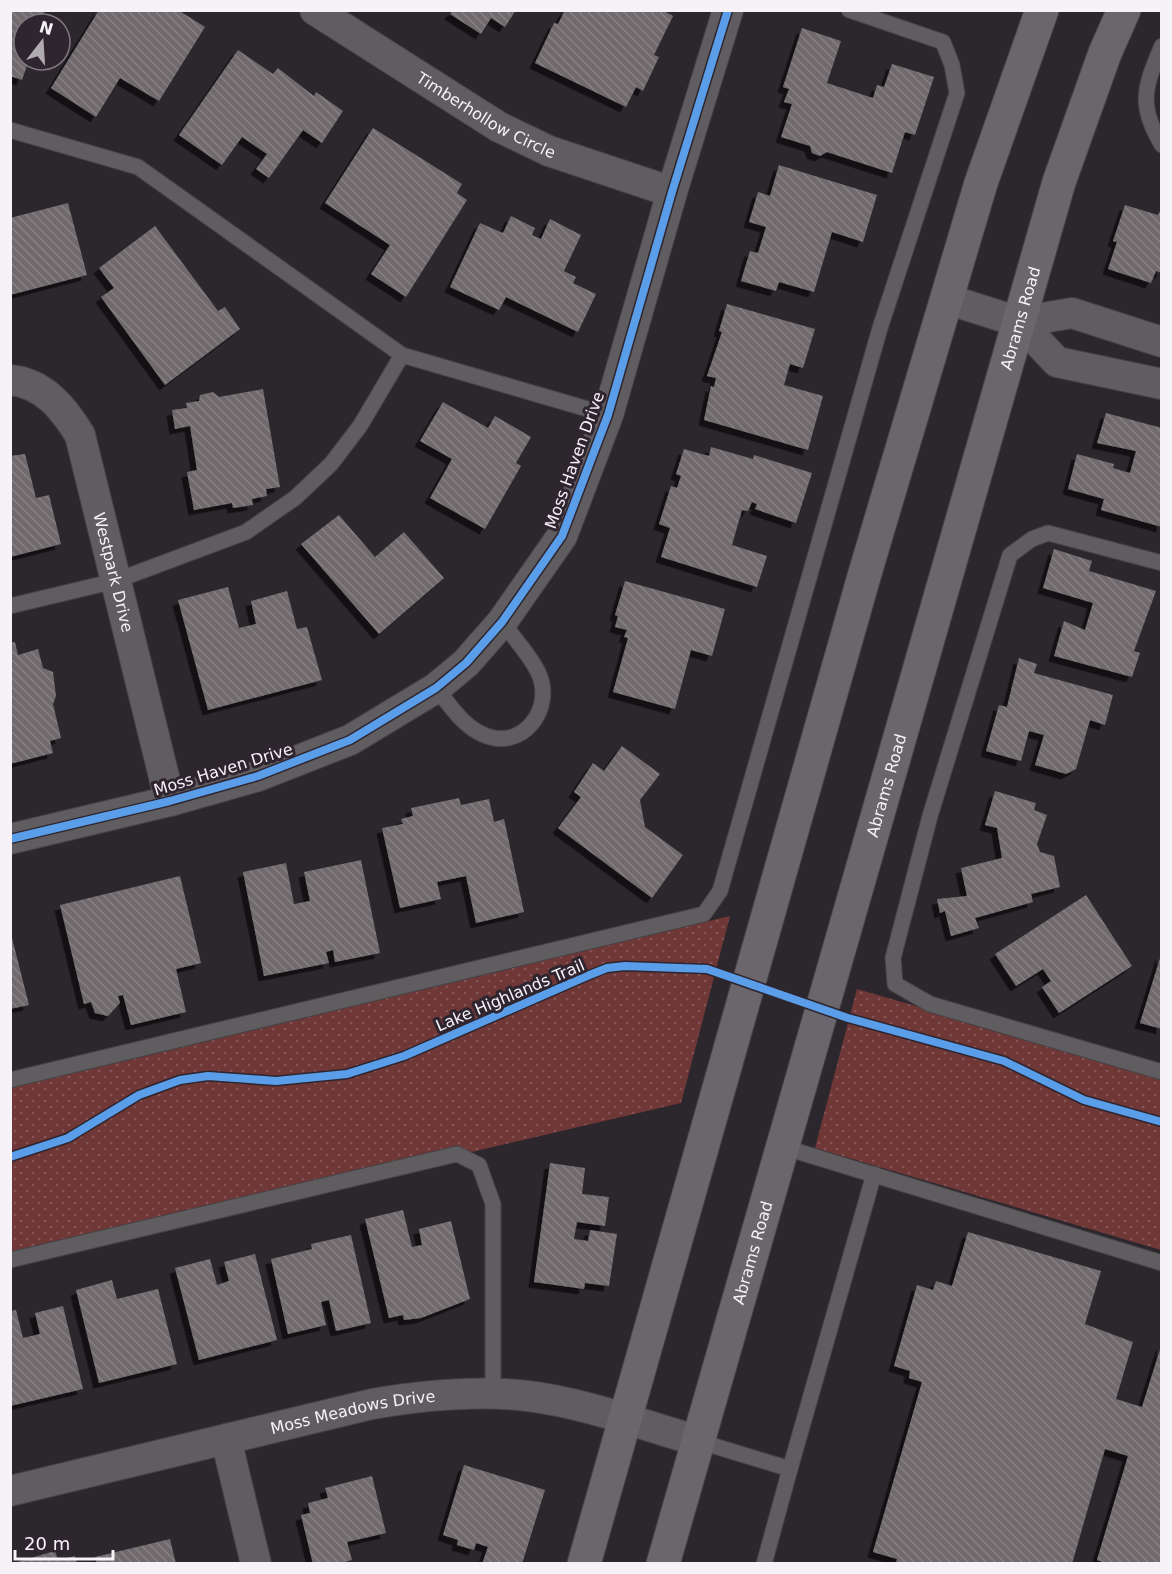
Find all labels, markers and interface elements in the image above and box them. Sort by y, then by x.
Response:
north arrow [12,12,72,72]
text: N [37,17,55,39]
street label: Timberhollow Circle [412,67,558,162]
street label: Abrams Road [997,264,1044,372]
street label: Moss Haven Drive [541,389,608,531]
street label: Westpark Drive [89,510,137,634]
street label: Abrams Road [863,732,910,839]
street label: Moss Haven Drive [151,739,295,800]
street label: Lake Highlands Trail [433,955,587,1035]
street label: Abrams Road [729,1199,777,1307]
street label: Moss Meadows Drive [268,1387,436,1438]
scale bar [15,1523,112,1561]
text: 20 m [24,1533,70,1554]

